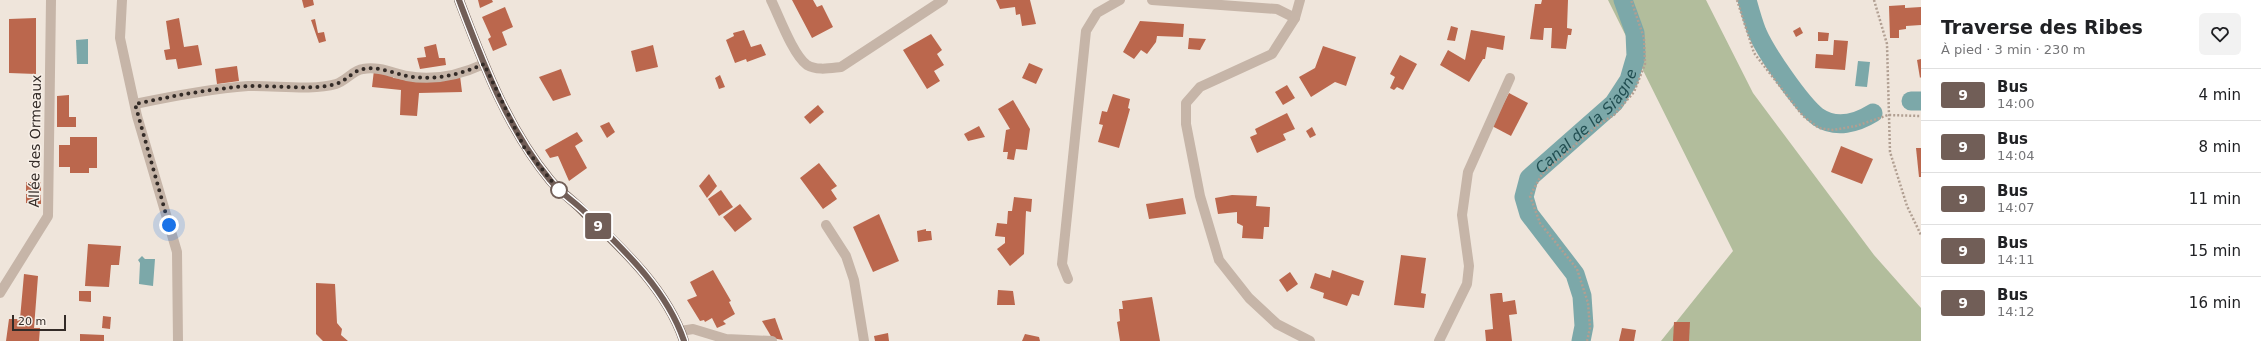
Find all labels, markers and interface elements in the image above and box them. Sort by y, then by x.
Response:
button: heart [2199,13,2241,55]
text: Traverse des Ribes [1941,16,2143,38]
text: À pied · 3 min · 230 m [1941,42,2085,57]
water label: Canal de la Siagne [1532,67,1641,177]
street label: Allée des Ormeaux [26,74,44,208]
text: Bus [1997,78,2028,96]
text: 4 min [2198,86,2241,104]
text: 9 [1958,87,1968,103]
text: 14:00 [1997,96,2034,111]
text: Bus [1997,130,2028,148]
text: 8 min [2198,138,2241,156]
text: 9 [1958,139,1968,155]
text: 14:04 [1997,148,2034,163]
unlabelled marker [550,181,568,199]
text: Bus [1997,182,2028,200]
text: 11 min [2189,190,2241,208]
text: 9 [1958,191,1968,207]
text: 14:07 [1997,200,2034,215]
line badge: 9 [585,213,611,239]
your location [159,215,179,235]
text: 9 [593,218,603,234]
text: Bus [1997,234,2028,252]
text: 15 min [2189,242,2241,260]
text: 9 [1958,243,1968,259]
text: 14:11 [1997,252,2034,267]
text: Bus [1997,286,2028,304]
text: 16 min [2189,294,2241,312]
text: 9 [1958,295,1968,311]
text: 14:12 [1997,304,2034,319]
scale bar [12,313,66,332]
text: 20 m [18,315,46,328]

